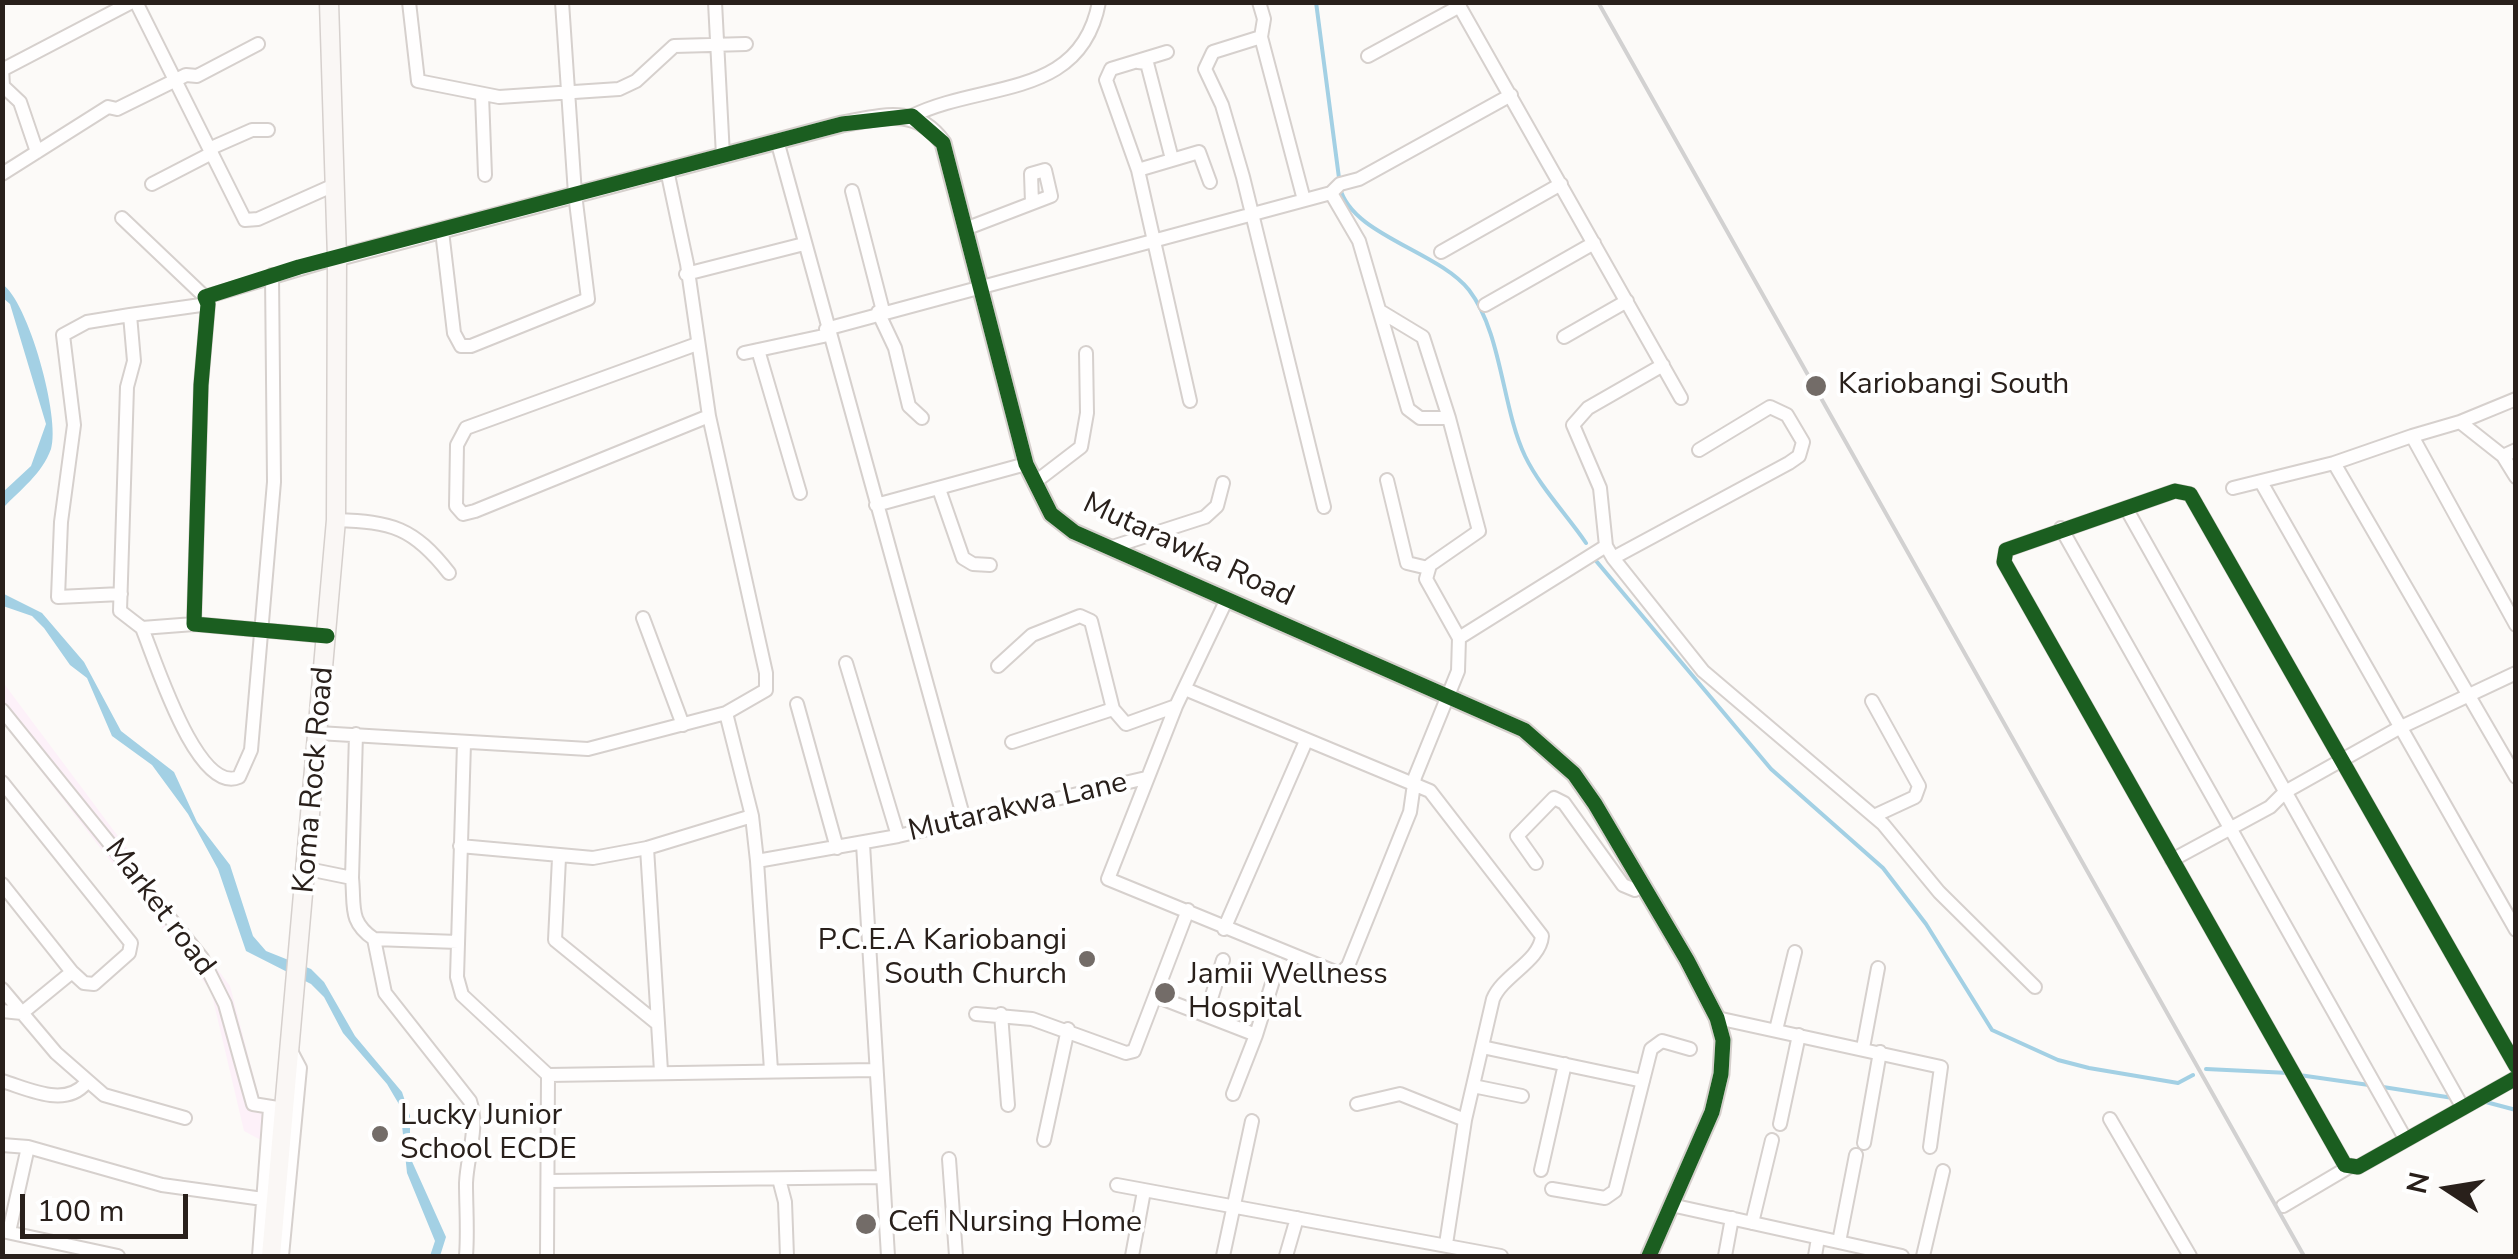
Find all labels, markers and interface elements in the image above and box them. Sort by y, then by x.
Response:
place label: Kariobangi South [1838,368,2069,404]
marker: Kariobangi South [1803,373,1829,399]
street label: Mutarawka Road [1077,486,1299,616]
street label: Koma Rock Road [287,665,343,895]
street label: Mutarakwa Lane [905,765,1131,851]
street label: Market road [96,833,222,983]
place label: P.C.E.A Kariobangi South Church [818,924,1067,994]
marker: P.C.E.A Kariobangi South Church [1076,948,1098,970]
place label: Jamii Wellness Hospital [1188,958,1388,1028]
marker: Jamii Wellness Hospital [1152,980,1178,1006]
place label: Lucky Junior School ECDE [400,1099,577,1170]
marker: Lucky Junior School ECDE [369,1123,391,1145]
north arrow [2398,1139,2498,1239]
text: N [2398,1169,2439,1197]
scale bar [25,1174,192,1236]
text: 100 m [37,1191,124,1232]
place label: Cefi Nursing Home [888,1206,1142,1242]
marker: Cefi Nursing Home [853,1211,879,1237]

